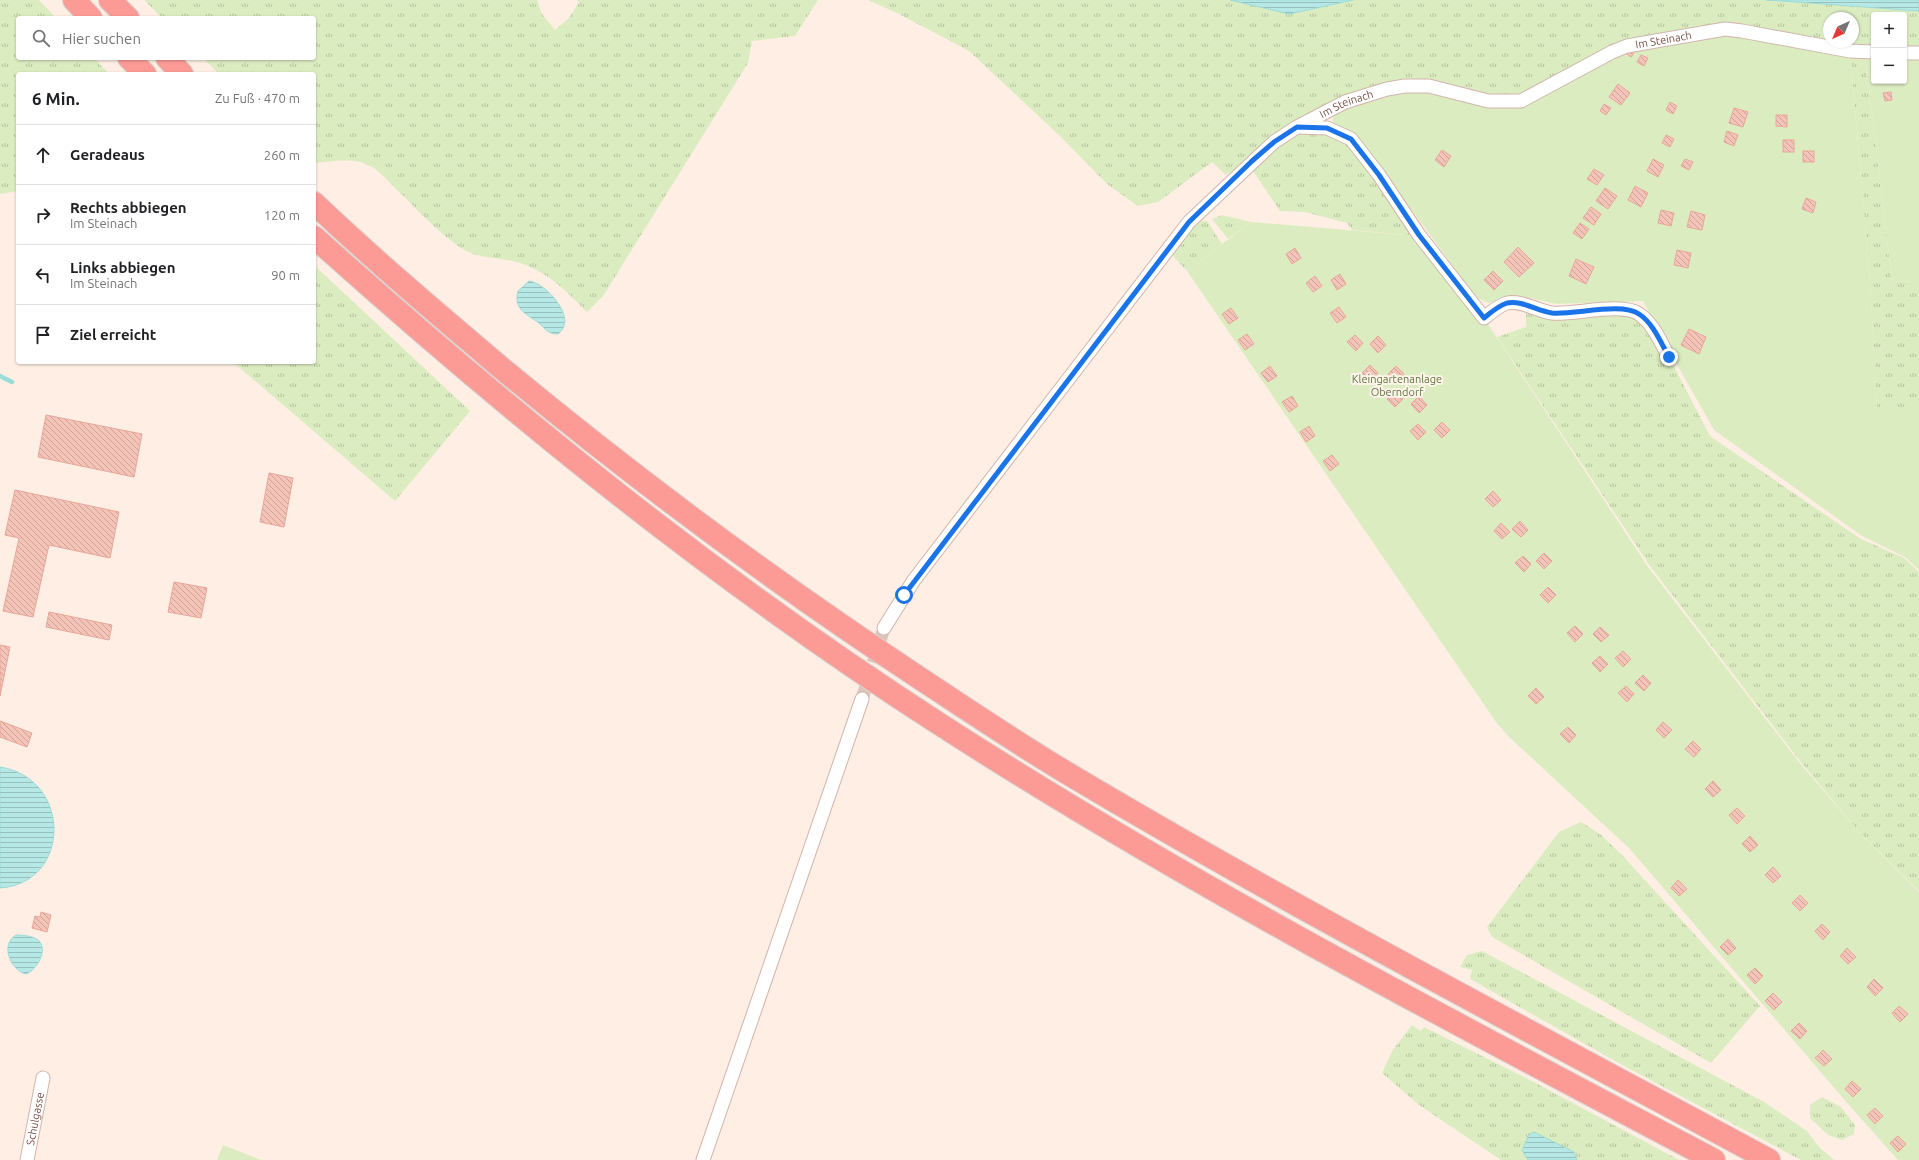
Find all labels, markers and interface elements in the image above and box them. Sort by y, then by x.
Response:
north arrow [1823,12,1859,48]
map controls [1871,12,1907,84]
button: + [1871,12,1907,48]
search box [16,16,316,60]
icon: search [30,27,52,49]
street label: Im Steinach [1634,29,1693,50]
text: Hier suchen [62,30,141,47]
button: − [1871,48,1907,84]
street label: Im Steinach [1318,88,1375,120]
text: 6 Min. [32,89,80,108]
text: Zu Fuß · 470 m [215,91,300,105]
icon: ahead [32,144,54,166]
text: Geradeaus [70,146,145,163]
text: 260 m [264,148,300,162]
text: Rechts abbiegen [70,199,187,216]
icon: right [32,204,54,226]
text: 120 m [264,208,300,222]
text: Im Steinach [70,216,137,230]
text: Links abbiegen [70,259,175,276]
icon: left [32,264,54,286]
text: 90 m [271,268,300,282]
text: Im Steinach [70,276,137,290]
icon: arrive [32,324,54,346]
text: Ziel erreicht [70,326,156,343]
route end [1660,348,1678,366]
park label: Kleingartenanlage Oberndorf [1352,373,1442,398]
route start [895,586,913,604]
street label: Schulgasse [24,1091,46,1146]

